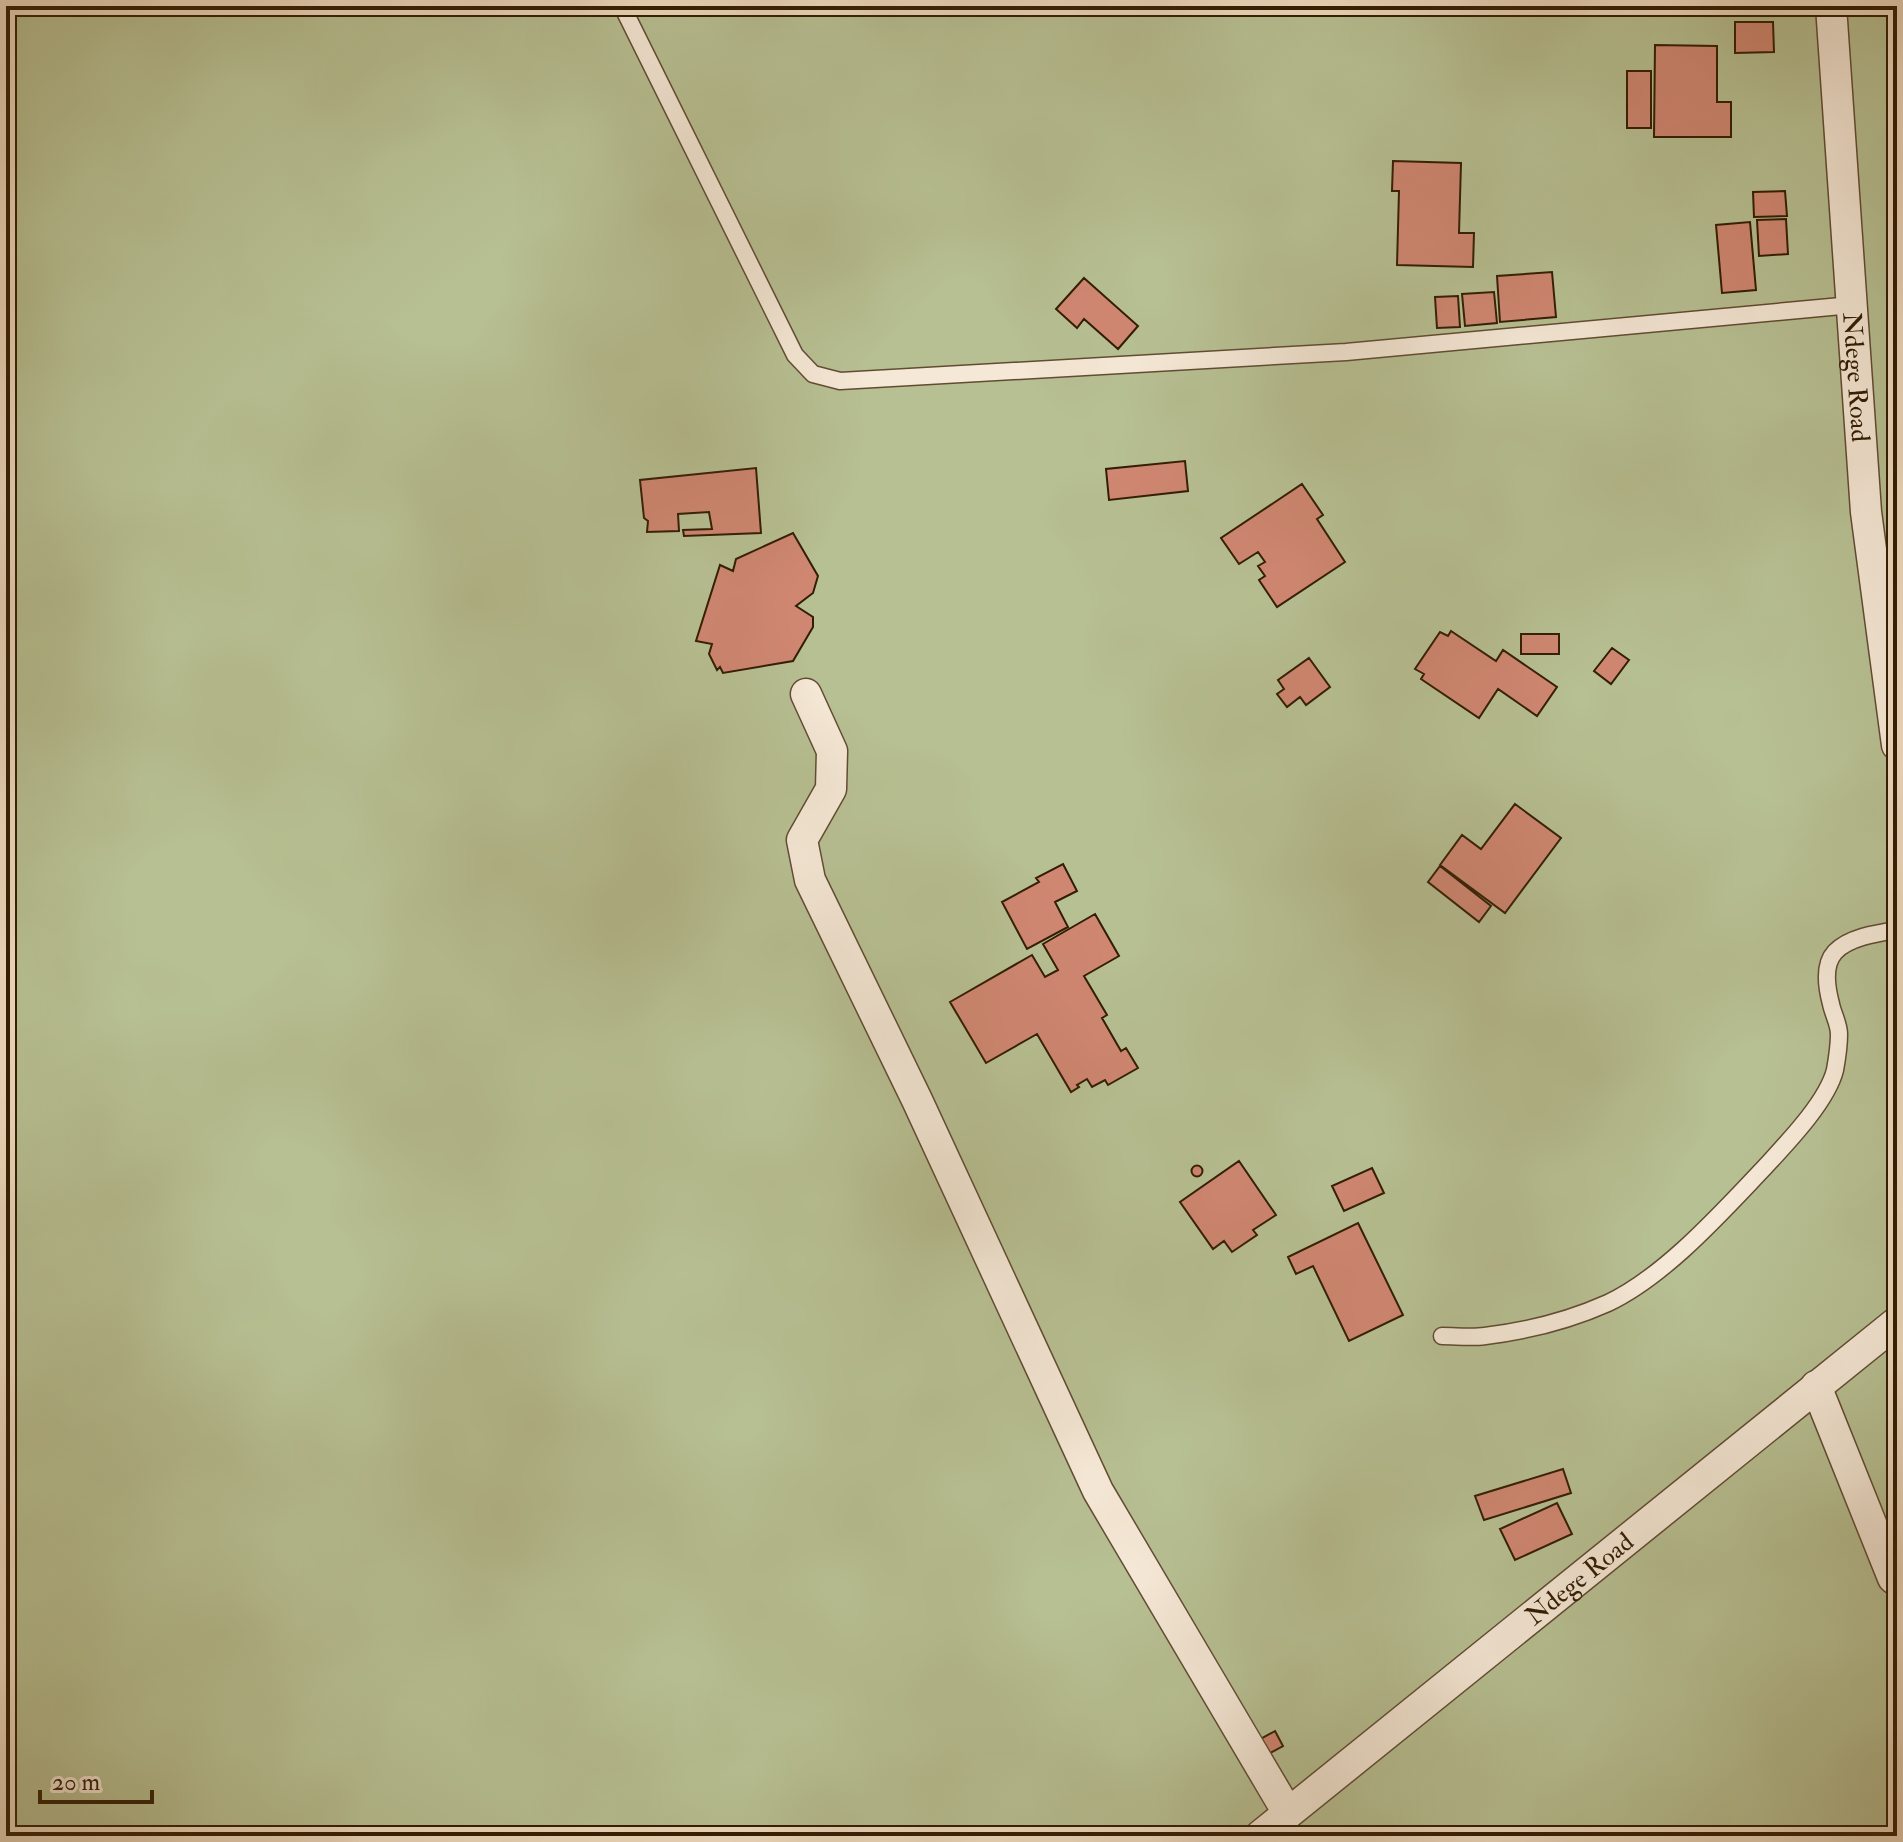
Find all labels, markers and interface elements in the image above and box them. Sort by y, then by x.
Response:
street label: Ndege Road [1835,311,1876,443]
street label: Ndege Road [1519,1526,1640,1633]
scale bar [40,1754,152,1804]
text: 20 m [52,1767,101,1798]

